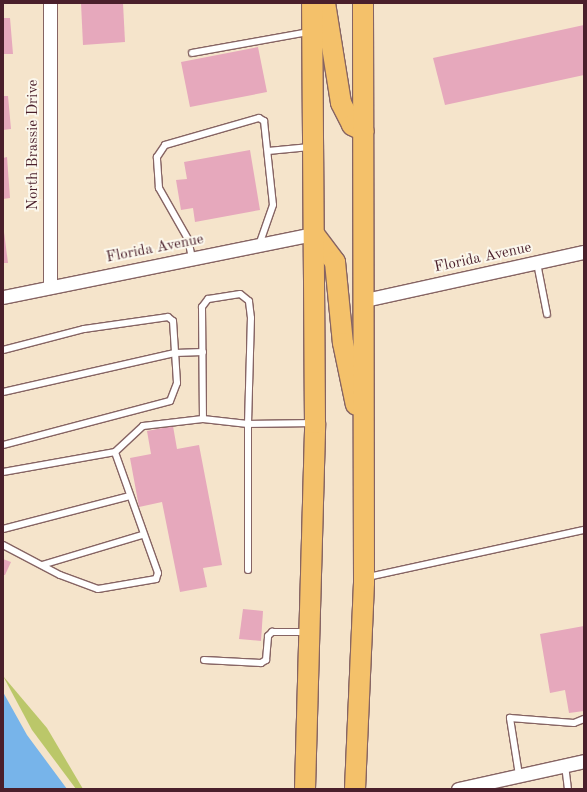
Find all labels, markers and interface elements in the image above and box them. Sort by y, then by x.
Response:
street label: North Brassie Drive [25,80,43,210]
street label: Florida Avenue [105,231,205,267]
street label: Florida Avenue [433,239,533,277]

